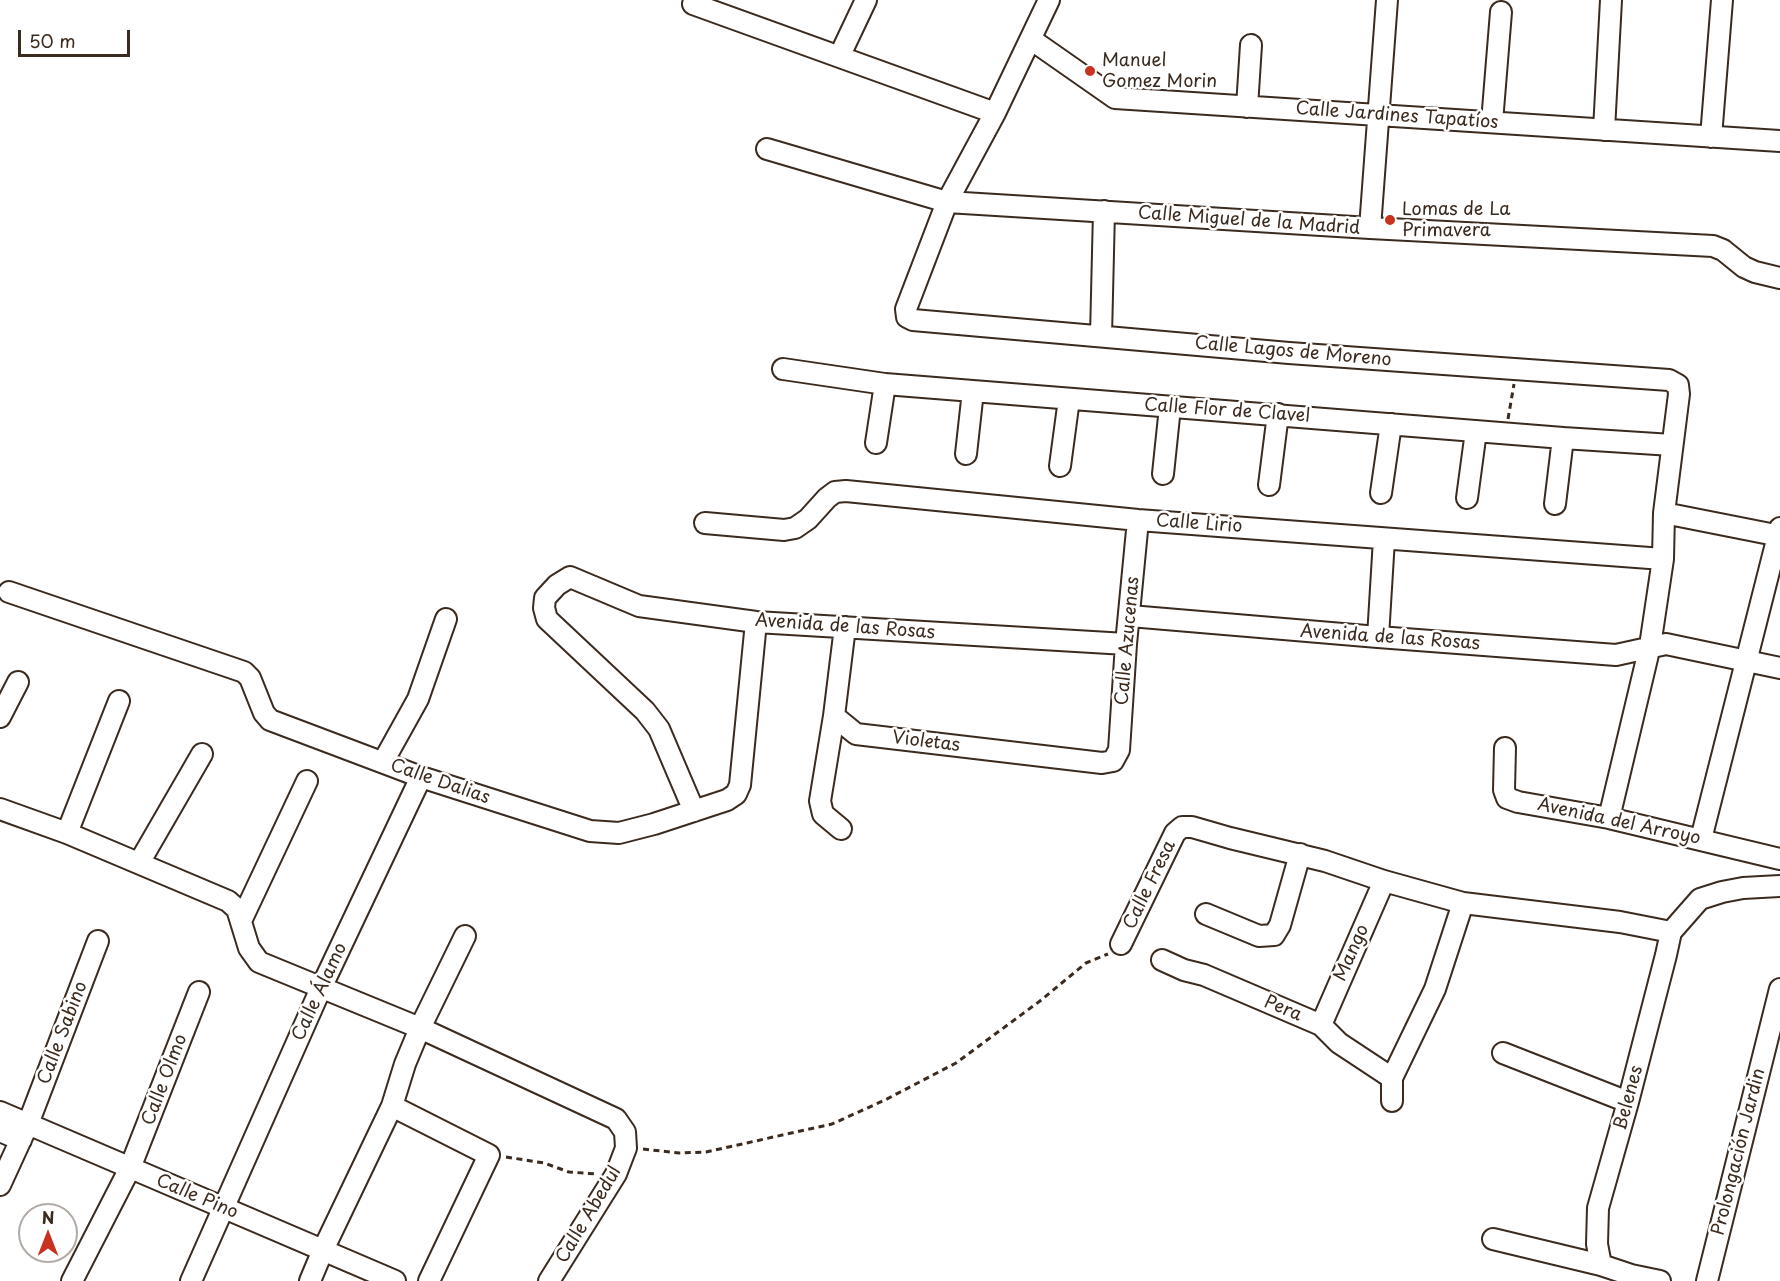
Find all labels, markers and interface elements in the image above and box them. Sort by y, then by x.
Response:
scale bar [21,18,134,56]
text: 50 m [29,27,76,54]
place label: Manuel Gomez Morin [1102,50,1217,92]
marker: Manuel Gomez Morin [1083,64,1097,78]
street label: Calle Jardines Tapatíos [1295,98,1499,134]
place label: Lomas de La Primavera [1402,199,1511,242]
street label: Calle Miguel de la Madrid [1137,202,1361,240]
marker: Lomas de La Primavera [1383,213,1397,227]
street label: Calle Lagos de Moreno [1194,333,1392,371]
street label: Calle Flor de Clavel [1143,394,1311,428]
street label: Calle Lirio [1155,510,1243,538]
street label: Calle Azucenas [1112,576,1144,706]
street label: Avenida de las Rosas [754,610,936,644]
street label: Avenida de las Rosas [1299,621,1481,655]
street label: Violetas [891,727,961,757]
street label: Calle Dalias [387,755,493,809]
street label: Avenida del Arroyo [1535,794,1703,850]
street label: Calle Fresa [1119,837,1181,933]
street label: Mango [1330,921,1374,985]
street label: Calle Álamo [288,940,352,1044]
street label: Calle Sabino [33,979,93,1087]
street label: Pera [1261,991,1305,1027]
street label: Calle Olmo [138,1031,192,1129]
street label: Belenes [1610,1063,1648,1133]
street label: Prolongación Jardin [1708,1066,1770,1238]
street label: Calle Abedul [552,1163,626,1267]
street label: Calle Pino [153,1170,241,1224]
north arrow [18,1203,78,1263]
text: N [42,1205,54,1229]

